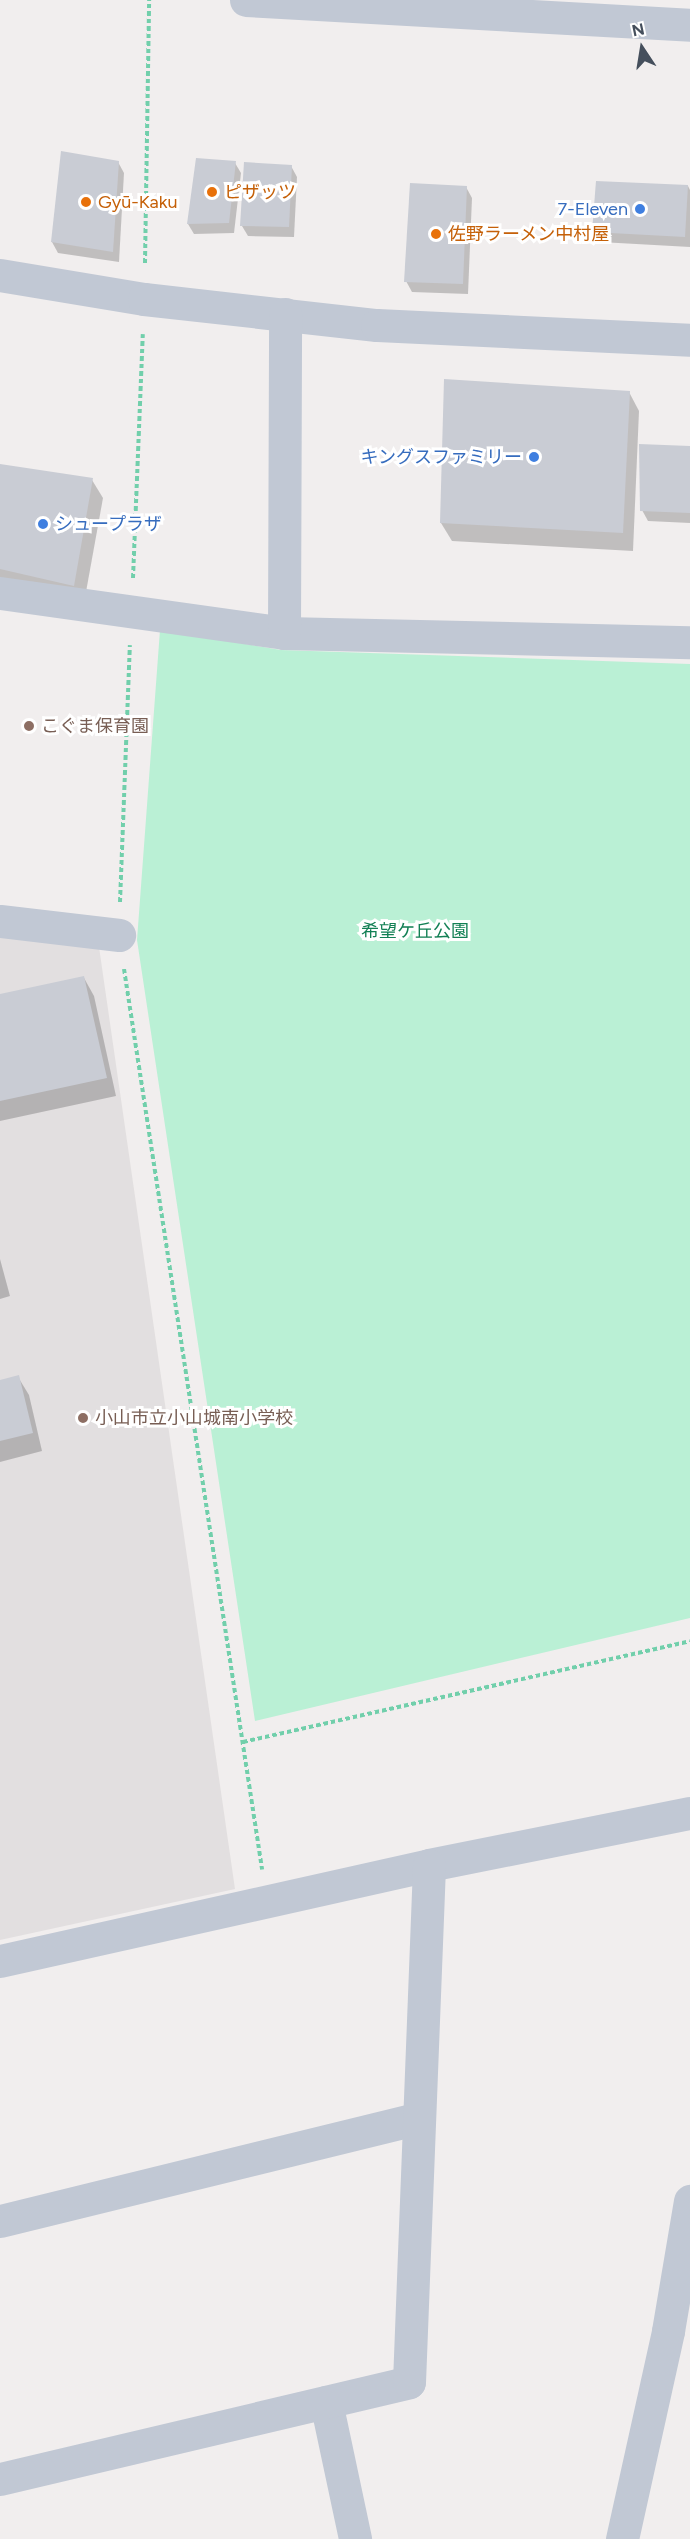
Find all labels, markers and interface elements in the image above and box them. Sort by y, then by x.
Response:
north arrow [612,18,672,78]
text: N [630,19,646,40]
place label: ピザッツ [224,181,296,203]
marker: ピザッツ [205,185,219,199]
place label: Gyū-Kaku [98,191,177,213]
marker: Gyū-Kaku [79,195,93,209]
place label: 7-Eleven [558,198,628,220]
marker: 7-Eleven [633,202,647,216]
place label: 佐野ラーメン中村屋 [448,223,610,245]
marker: 佐野ラーメン中村屋 [429,227,443,241]
place label: キングスファミリー [360,446,522,468]
marker: キングスファミリー [527,450,541,464]
place label: シュープラザ [55,513,163,535]
marker: シュープラザ [36,517,50,531]
place label: こぐま保育園 [41,715,149,737]
marker: こぐま保育園 [22,719,36,733]
park label: 希望ケ丘公園 [361,920,469,942]
place label: 小山市立小山城南小学校 [95,1407,293,1429]
marker: 小山市立小山城南小学校 [76,1411,90,1425]

